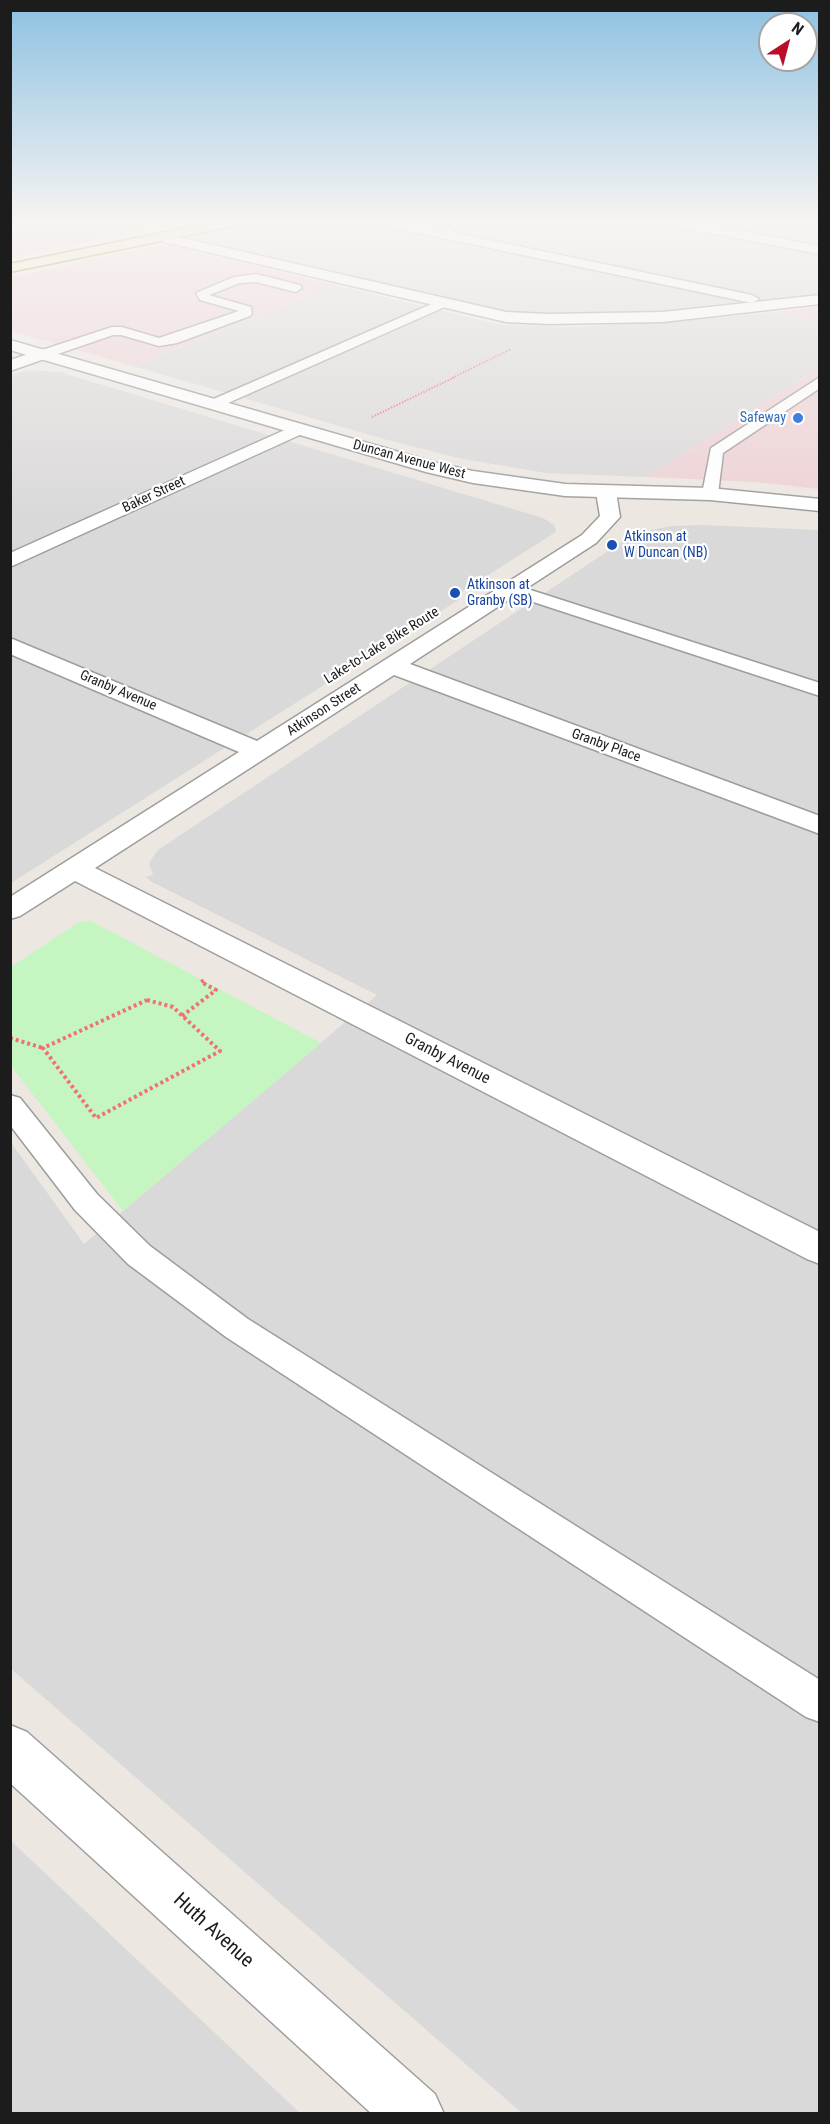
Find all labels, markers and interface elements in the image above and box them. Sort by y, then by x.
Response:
north arrow [758,12,818,72]
text: N [788,18,807,39]
place label: Safeway [740,410,786,426]
marker: Safeway [791,411,805,425]
street label: Duncan Avenue West [351,437,467,483]
street label: Baker Street [120,473,188,517]
place label: Atkinson at W Duncan (NB) [624,529,708,562]
marker: Atkinson at W Duncan (NB) [605,538,619,552]
place label: Atkinson at Granby (SB) [467,577,532,610]
marker: Atkinson at Granby (SB) [448,586,462,600]
street label: Lake-to-Lake Bike Route [322,604,442,688]
street label: Granby Avenue [77,667,159,715]
street label: Atkinson Street [284,680,364,740]
street label: Granby Place [569,726,643,766]
street label: Granby Avenue [401,1029,493,1089]
street label: Huth Avenue [168,1889,258,1973]

